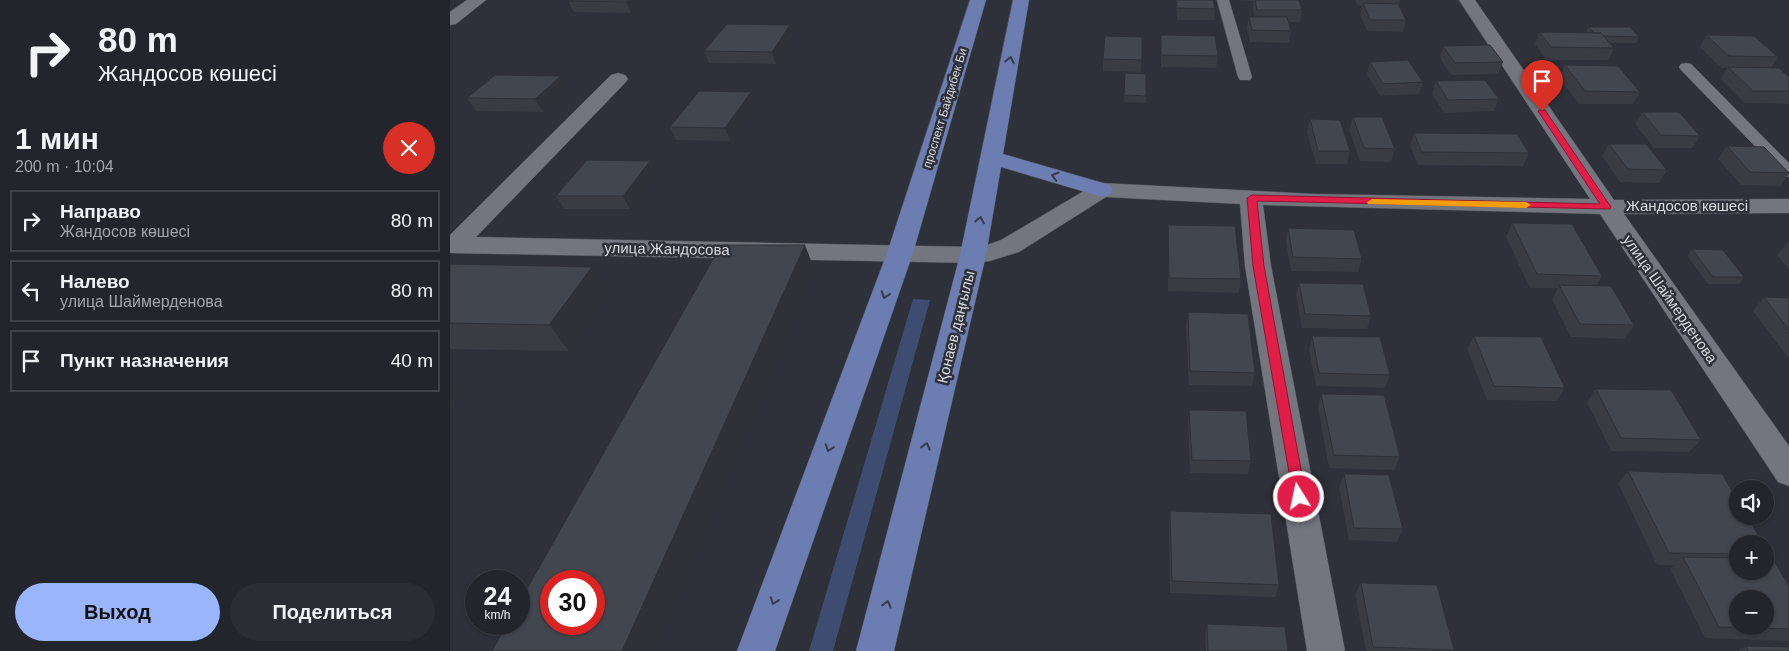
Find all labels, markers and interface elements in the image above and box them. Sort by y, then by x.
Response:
icon: right [15,20,80,85]
text: 80 m [98,20,178,59]
street label: проспект Байдибек Би [920,46,970,170]
one-way arrow [1004,56,1015,65]
pin [1521,60,1563,111]
text: Жандосов көшесі [98,61,277,86]
icon: arrive [1528,67,1556,95]
text: 1 мин [15,122,99,155]
button: close [383,122,435,174]
text: 200 m · 10:04 [15,158,114,175]
one-way arrow [1051,172,1060,182]
street label: Жандосов көшесі [1626,197,1748,214]
text: Направо [60,201,141,222]
icon: right [17,207,45,235]
text: 80 m [391,210,433,231]
one-way arrow [974,215,985,224]
text: Жандосов көшесі [60,223,190,240]
street label: улица Шаймерденова [1620,231,1721,367]
street label: улица Жандосова [604,239,730,258]
street label: Қонаев даңғылы [933,269,978,385]
text: Налево [60,271,130,292]
icon: left [17,277,45,305]
text: 80 m [391,280,433,301]
one-way arrow [881,290,891,299]
text: улица Шаймерденова [60,293,223,310]
icon: arrive [17,347,45,375]
text: Пункт назначения [60,350,229,371]
text: 40 m [391,350,433,371]
one-way arrow [920,441,931,450]
one-way arrow [825,443,835,452]
position arrow [1272,470,1324,522]
map controls [1729,480,1774,635]
button: sound [1729,480,1774,525]
button: + [1729,535,1774,580]
speed limit sign: 30 [540,570,605,635]
text: 24 [484,582,511,610]
button: Выход [15,583,220,641]
button: Поделиться [230,583,435,641]
button: − [1729,590,1774,635]
one-way arrow [770,596,780,604]
one-way arrow [881,599,892,608]
text: km/h [484,608,511,622]

